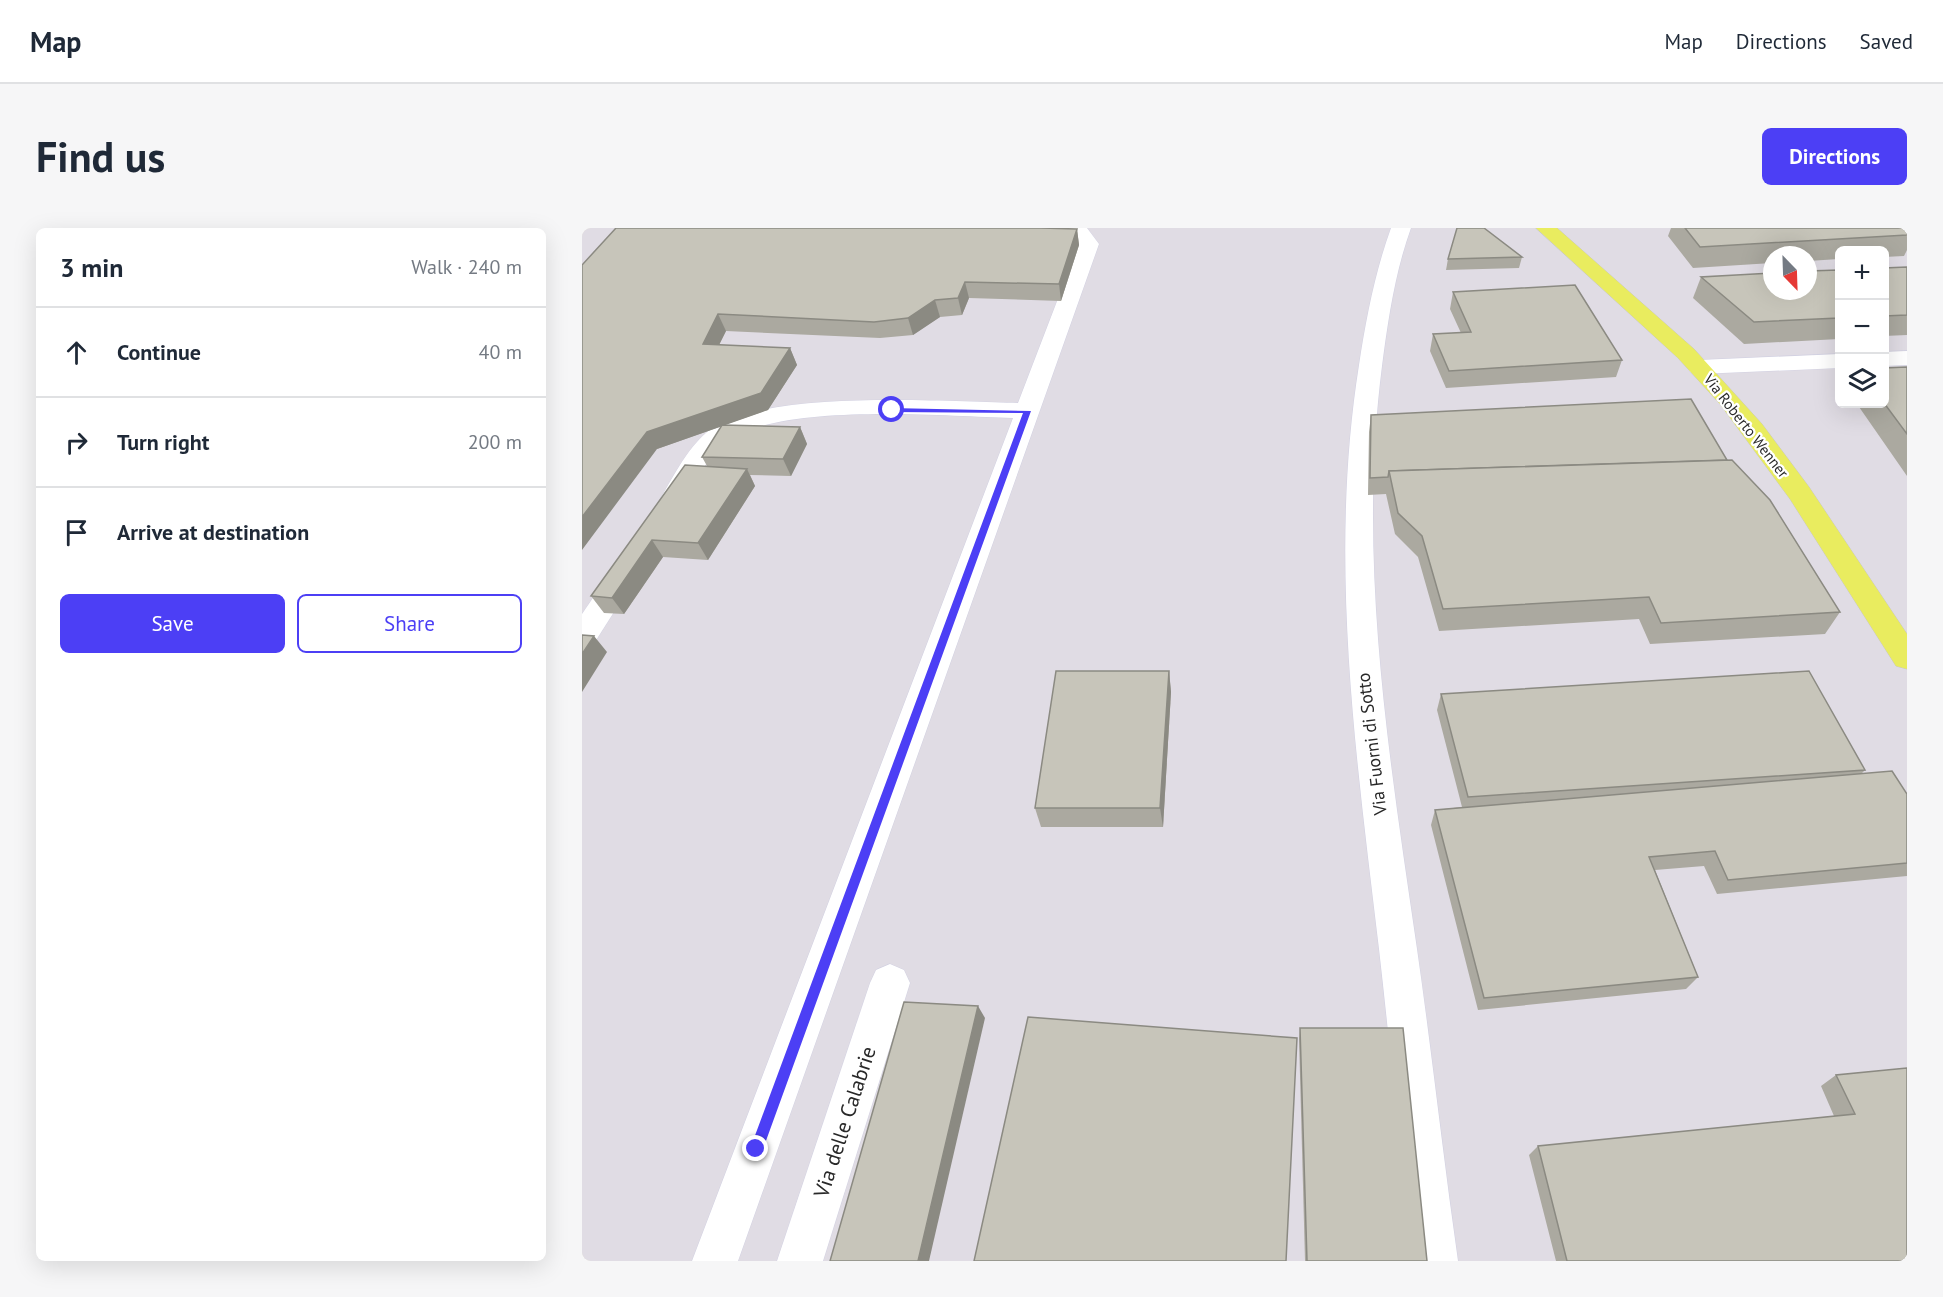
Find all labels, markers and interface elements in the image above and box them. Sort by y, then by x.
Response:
text: Map [30,23,81,60]
text: Map [1664,28,1703,55]
text: Directions [1736,28,1827,55]
text: Saved [1860,28,1913,55]
button: Directions [1762,128,1907,185]
text: Find us [36,129,165,184]
north arrow [1763,246,1817,300]
map controls [1835,246,1889,408]
button: + [1835,246,1889,300]
text: 3 min [60,251,123,284]
text: Walk · 240 m [411,254,522,280]
button: − [1835,300,1889,354]
icon: ahead [60,336,93,369]
text: Continue [117,338,201,366]
text: 40 m [479,339,522,365]
button: layers [1835,354,1889,408]
street label: Via Roberto Wenner [1699,369,1793,481]
route start [878,396,904,422]
icon: right [60,426,93,459]
text: Turn right [117,428,209,456]
text: 200 m [468,429,522,455]
icon: arrive [60,516,93,549]
text: Arrive at destination [117,518,309,546]
button: Save [60,594,285,653]
button: Share [297,594,522,653]
street label: Via Fuorni di Sotto [1351,672,1392,818]
street label: Via delle Calabrie [807,1043,882,1202]
route end [742,1135,768,1161]

